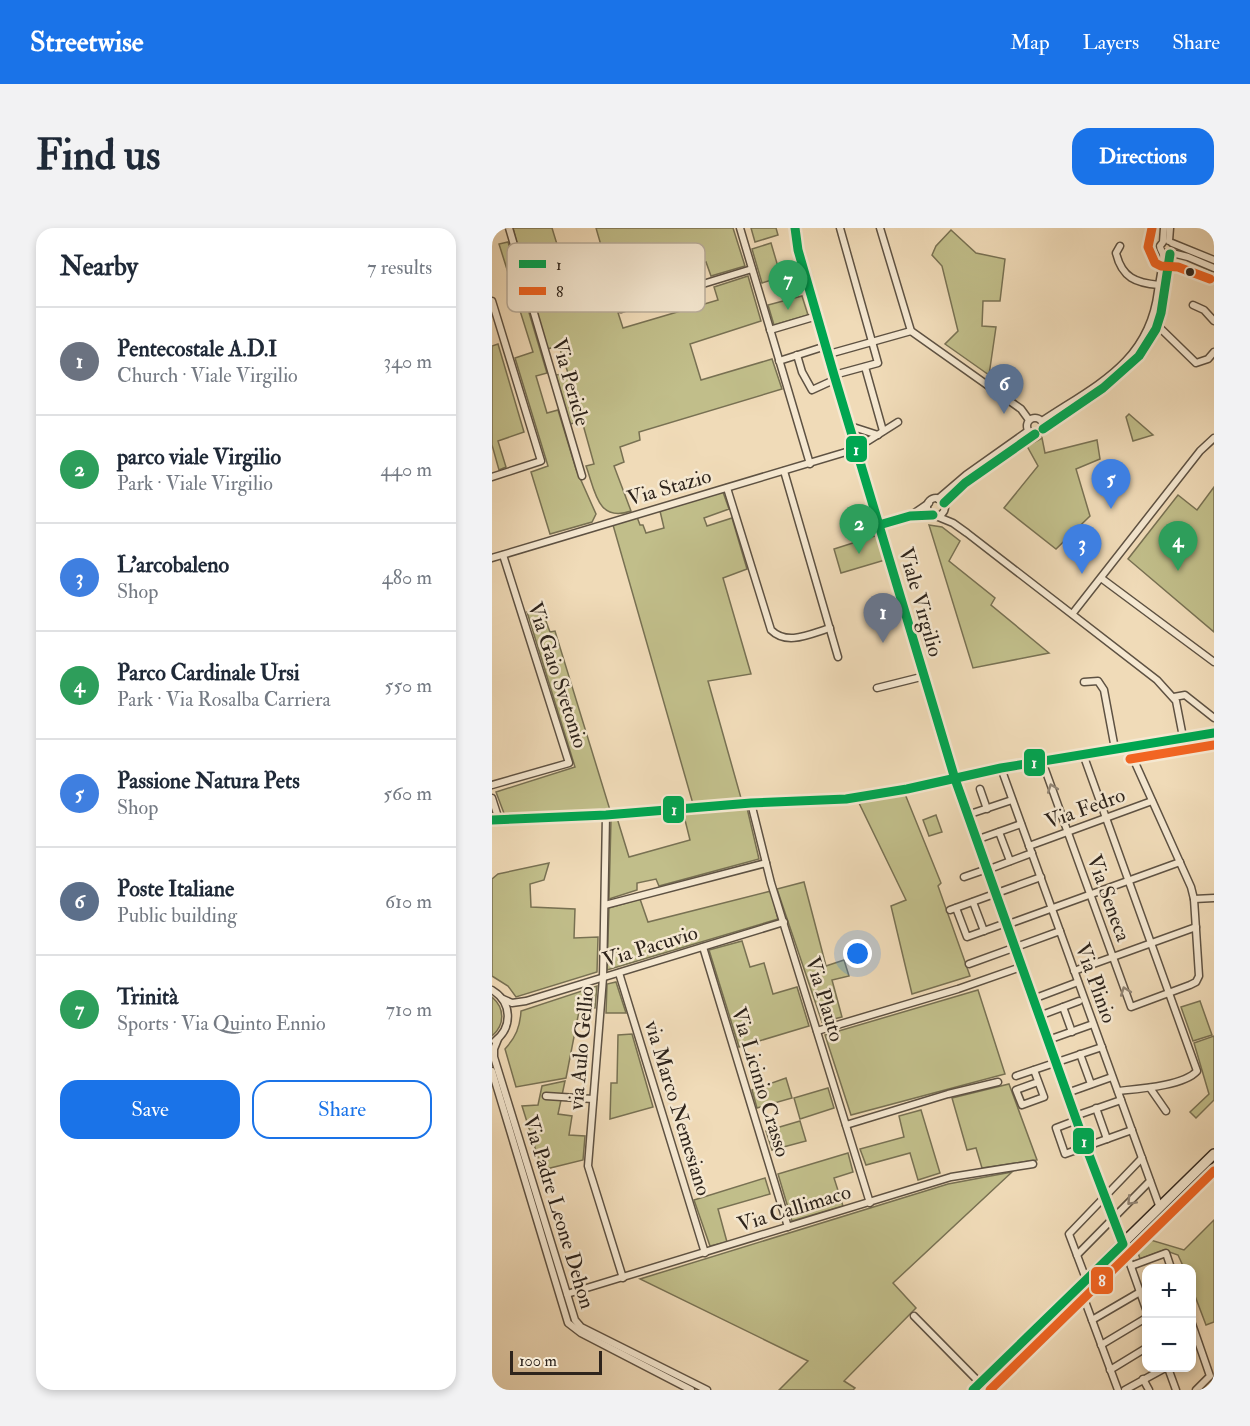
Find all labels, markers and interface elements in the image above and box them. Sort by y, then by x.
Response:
text: Streetwise [30,25,144,60]
text: Map [1010,29,1050,56]
text: Layers [1083,29,1139,56]
text: Share [1172,29,1220,56]
button: Directions [1072,128,1214,185]
text: Find us [36,130,160,182]
legend [507,243,705,312]
text: Nearby [60,251,138,283]
text: 7 results [367,255,432,280]
text: 1 [556,255,562,275]
pin: 7 [768,260,808,310]
unlabelled marker [1184,266,1196,278]
text: 8 [556,282,564,302]
text: Pentecostale A.D.I [117,335,277,363]
street label: Via Pericle [545,335,596,429]
text: 1 [76,349,83,374]
text: 340 m [384,349,432,374]
text: Church · Viale Virgilio [117,363,298,388]
pin: 6 [984,364,1024,414]
line badge: 1 [845,435,868,463]
text: 1 [853,440,859,460]
text: parco viale Virgilio [117,443,281,471]
text: 2 [74,457,85,482]
text: 440 m [380,457,432,482]
pin: 5 [1092,460,1130,509]
street label: Via Stazio [624,463,714,512]
text: Park · Viale Virgilio [117,471,273,496]
pin: 2 [840,504,878,554]
pin: 4 [1158,522,1198,571]
pin: 3 [1062,524,1102,574]
street label: Viale Virgilio [892,544,949,660]
text: L'arcobaleno [117,551,229,579]
text: 3 [76,565,83,590]
text: 480 m [382,565,432,590]
text: Shop [117,579,158,604]
pin: 1 [864,594,902,643]
street label: Via Gaio Svetonio [521,599,594,752]
text: Parco Cardinale Ursi [117,659,300,687]
text: 4 [74,673,85,698]
text: 550 m [385,673,432,698]
text: Park · Via Rosalba Carriera [117,687,331,712]
line badge: 1 [1023,748,1046,777]
text: 1 [1031,753,1037,773]
text: Passione Natura Pets [117,767,300,795]
text: 5 [75,781,84,806]
text: 560 m [383,781,432,806]
street label: Via Fedro [1042,782,1129,835]
one-way arrow [1046,783,1059,793]
text: Shop [117,795,158,820]
line badge: 1 [662,795,685,824]
text: 1 [671,800,677,820]
street label: Via Seneca [1080,851,1137,946]
text: Poste Italiane [117,875,234,903]
text: 6 [74,889,85,914]
text: 610 m [385,889,432,914]
text: Public building [117,903,237,928]
street label: Via Pacuvio [599,919,701,974]
your location [843,939,872,968]
street label: Via Plinio [1069,940,1122,1027]
street label: Via Plauto [799,953,850,1045]
text: Trinità [117,983,178,1011]
street label: via Aulo Gellio [563,985,600,1112]
one-way arrow [1119,986,1132,997]
text: 7 [75,997,84,1022]
text: 710 m [386,997,432,1022]
street label: Via Licinio Crasso [725,1004,796,1160]
text: Sports · Via Quinto Ennio [117,1011,326,1036]
street label: via Marco Nemesiano [638,1016,717,1199]
button: Save [60,1080,240,1139]
button: Share [252,1080,432,1139]
street label: Via Padre Leone Dehon [516,1112,601,1312]
line badge: 1 [1072,1127,1095,1155]
text: 1 [1081,1132,1087,1152]
street label: Via Callimaco [734,1178,854,1239]
one-way arrow [1128,1193,1139,1204]
map controls [1142,1264,1196,1372]
button: + [1142,1264,1196,1318]
line badge: 8 [1090,1266,1114,1295]
text: 8 [1098,1271,1106,1291]
button: − [1142,1318,1196,1372]
scale bar [510,1348,602,1376]
text: 100 m [519,1351,557,1371]

